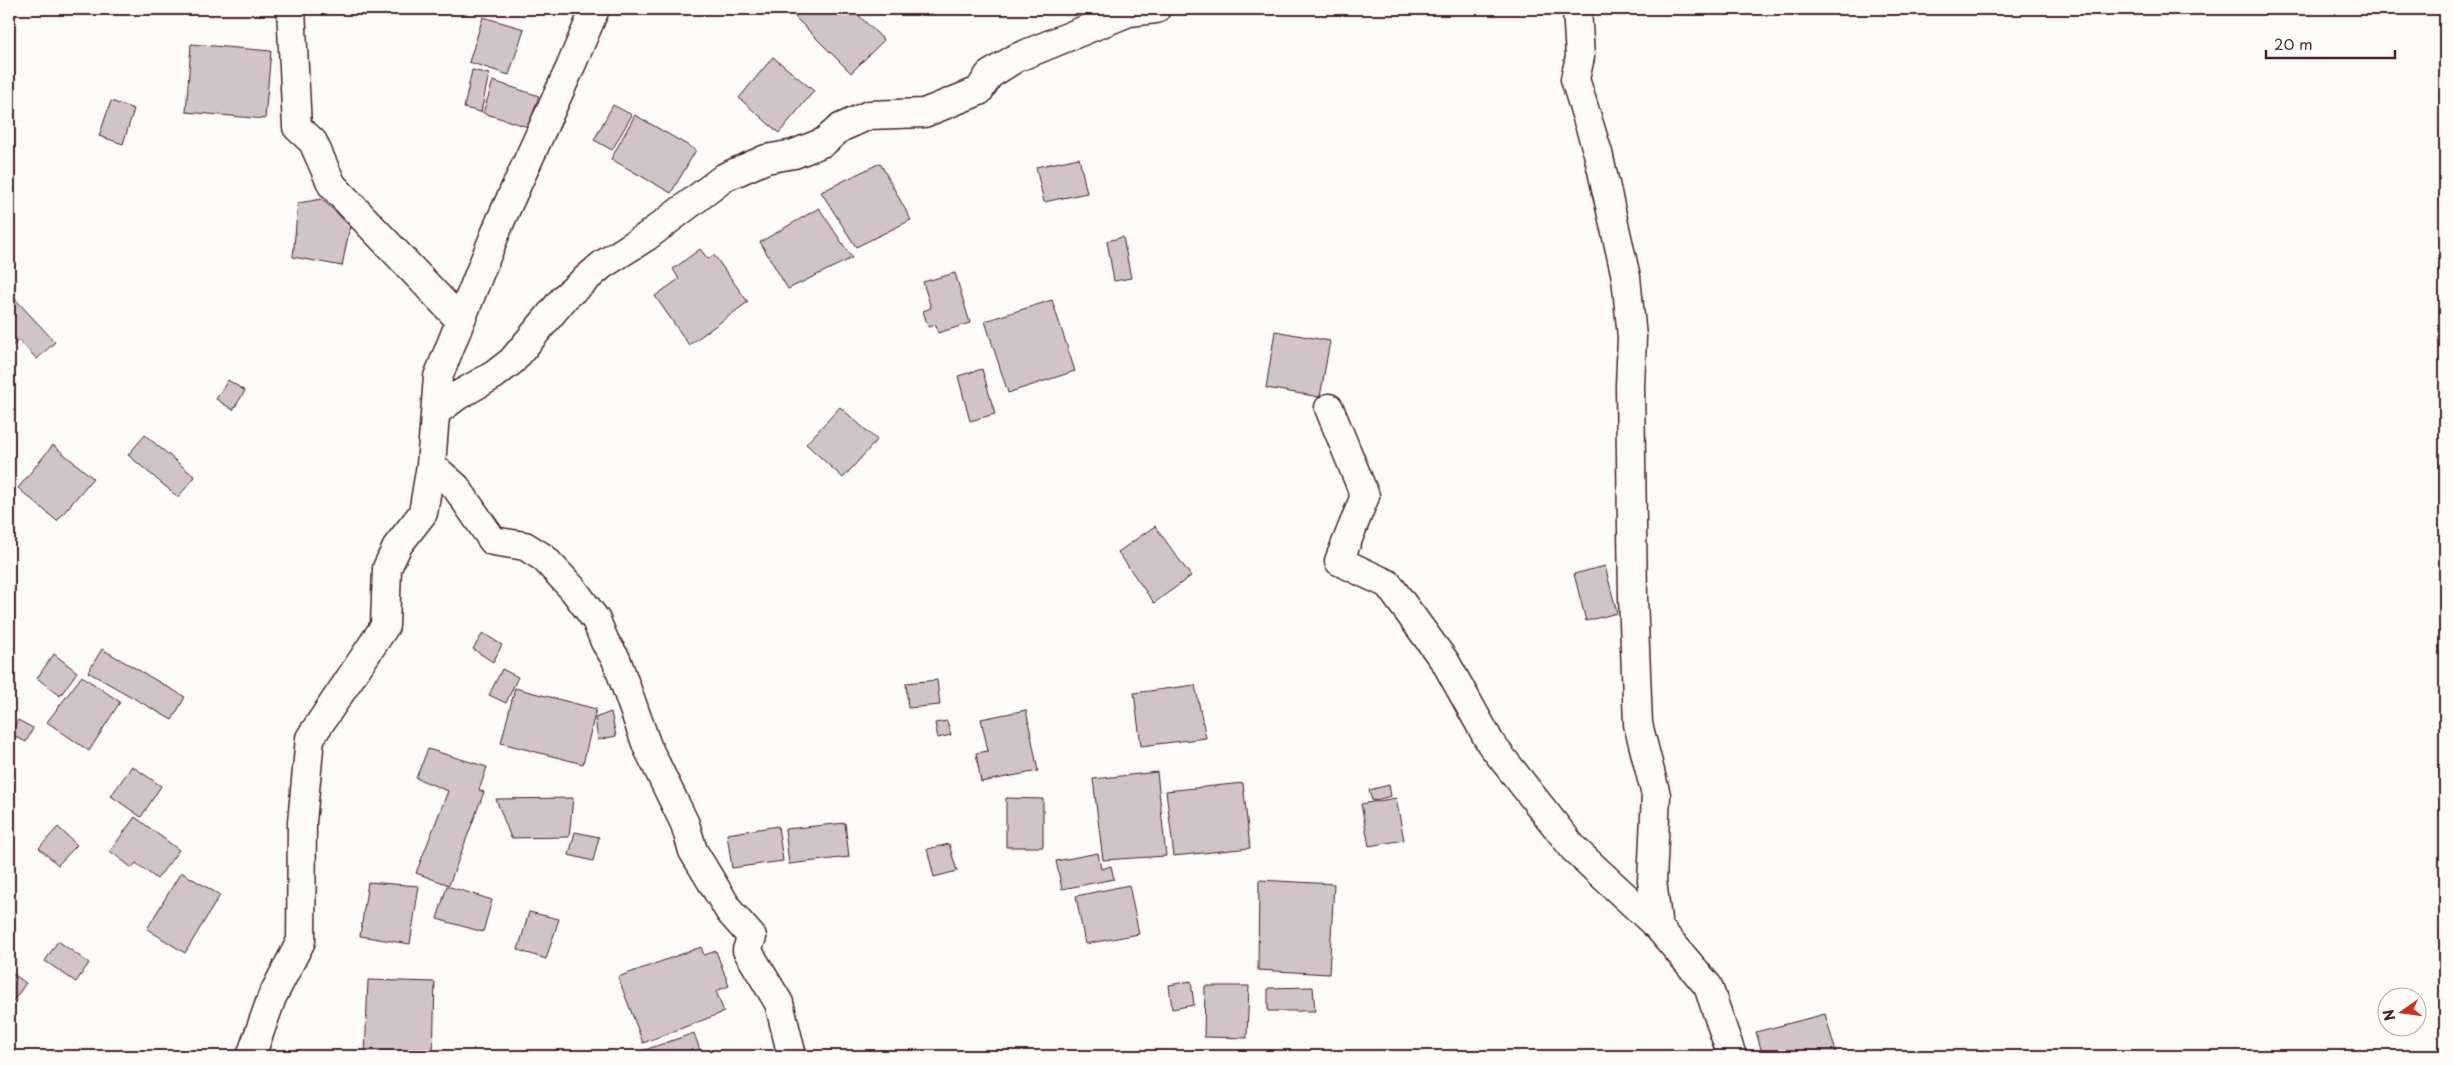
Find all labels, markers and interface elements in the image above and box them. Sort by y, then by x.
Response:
scale bar [2266,28,2395,60]
text: 20 m [2274,32,2313,55]
north arrow [2376,988,2426,1038]
text: N [2377,1007,2400,1023]

